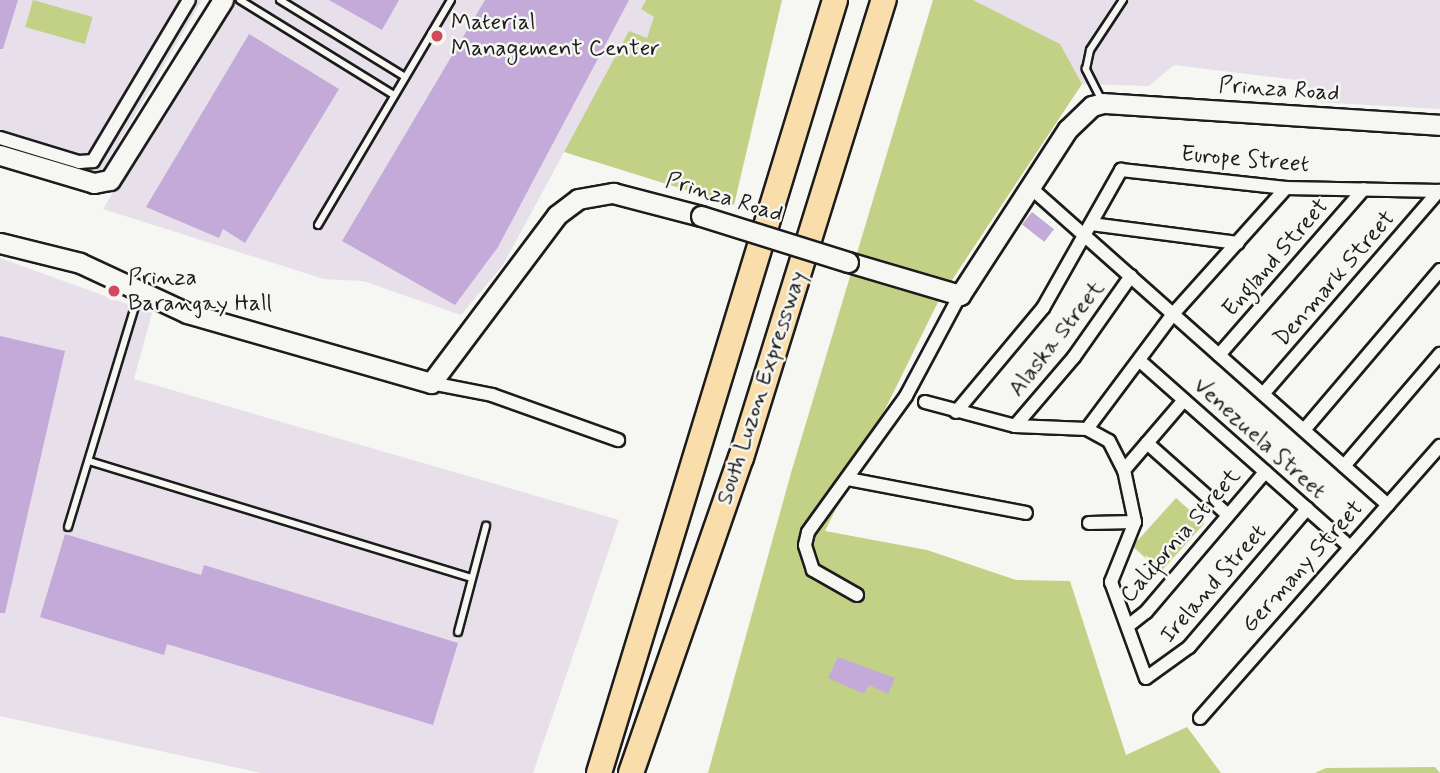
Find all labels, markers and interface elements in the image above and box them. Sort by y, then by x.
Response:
place label: Material Management Center [451,9,660,63]
marker: Material Management Center [429,28,445,44]
street label: Prinza Road [1217,72,1341,108]
street label: Europe Street [1178,140,1312,180]
street label: Prinza Road [662,167,786,229]
street label: England Street [1217,194,1335,322]
street label: Denmark Street [1269,206,1401,352]
place label: Prinza Barangay Hall [128,264,271,318]
street label: South Luzon Expressway [711,266,813,510]
street label: Alaska Street [1003,276,1111,402]
marker: Prinza Barangay Hall [106,283,122,299]
street label: Venezuela Street [1186,371,1332,507]
street label: California Street [1115,463,1247,609]
street label: Germany Street [1237,496,1369,638]
street label: Ireland Street [1154,518,1274,650]

